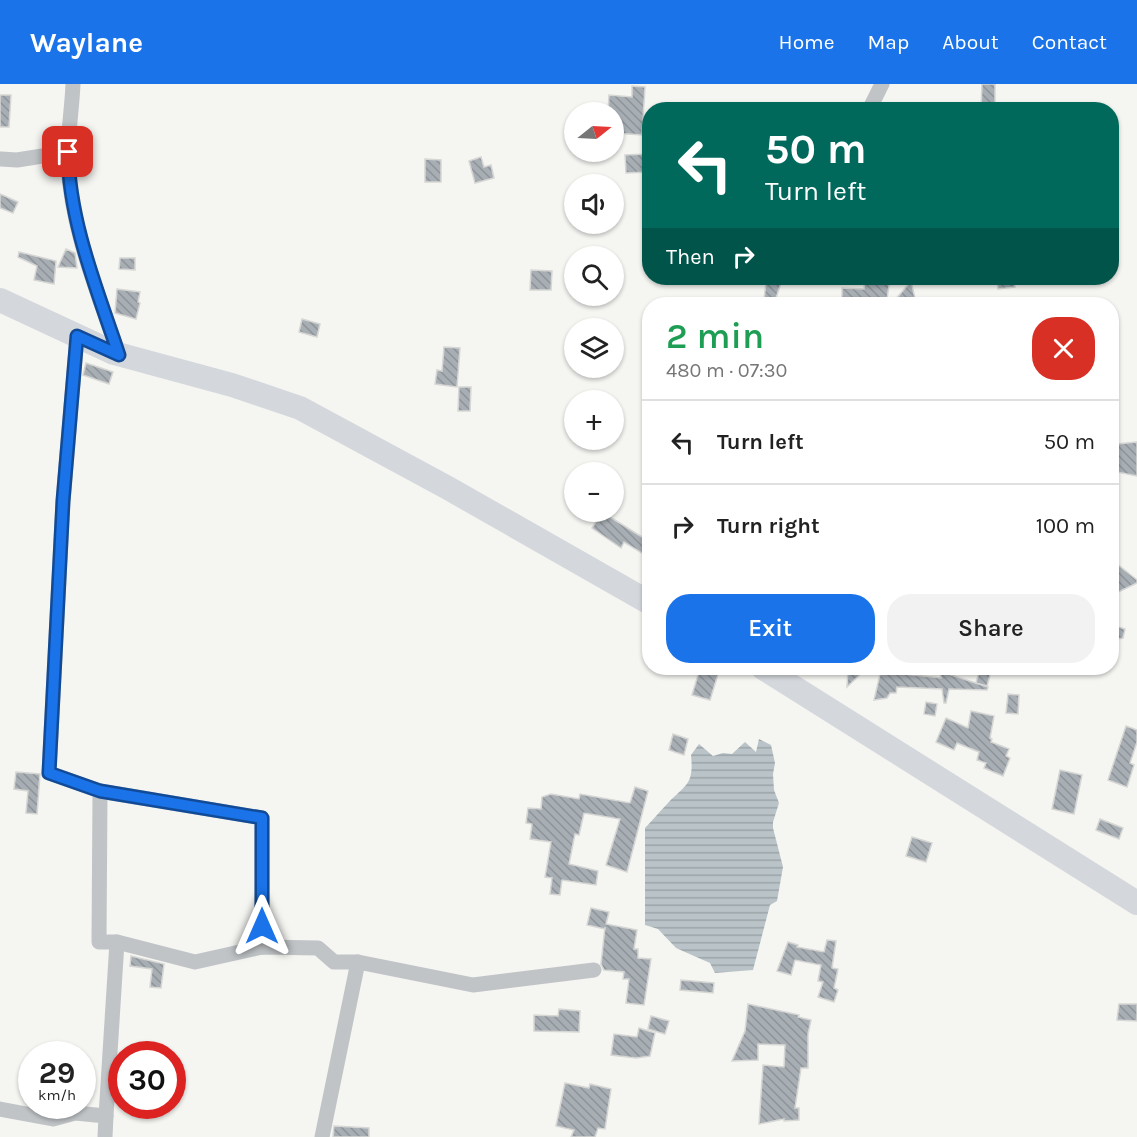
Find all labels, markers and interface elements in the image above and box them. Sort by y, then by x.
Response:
text: Waylane [30,26,143,59]
text: Home [779,30,835,54]
text: Map [868,30,909,54]
text: About [942,30,999,54]
text: Contact [1032,30,1107,54]
north arrow [564,102,624,162]
map controls [564,102,624,522]
text: 50 m [765,124,867,174]
pin [42,126,93,177]
icon: left [666,126,744,204]
icon: arrive [51,135,84,168]
button: sound [564,174,624,234]
text: Turn left [765,175,866,207]
icon: right [727,240,760,273]
text: Then [666,244,715,270]
button: search [564,246,624,306]
text: 2 min [666,315,764,357]
button: close [1032,317,1095,380]
button: layers [564,318,624,378]
text: 480 m · 07:30 [666,359,787,382]
button: + [564,390,624,450]
icon: left [666,426,699,459]
text: Turn left [717,429,804,455]
text: 50 m [1044,429,1095,455]
button: − [564,462,624,522]
icon: right [666,510,699,543]
text: Turn right [717,513,820,539]
text: 100 m [1036,513,1095,539]
button: Exit [666,594,875,663]
button: Share [887,594,1095,663]
position arrow [230,894,294,958]
speed limit sign: 30 [108,1041,186,1119]
text: 29 [39,1055,75,1091]
text: km/h [38,1086,76,1104]

